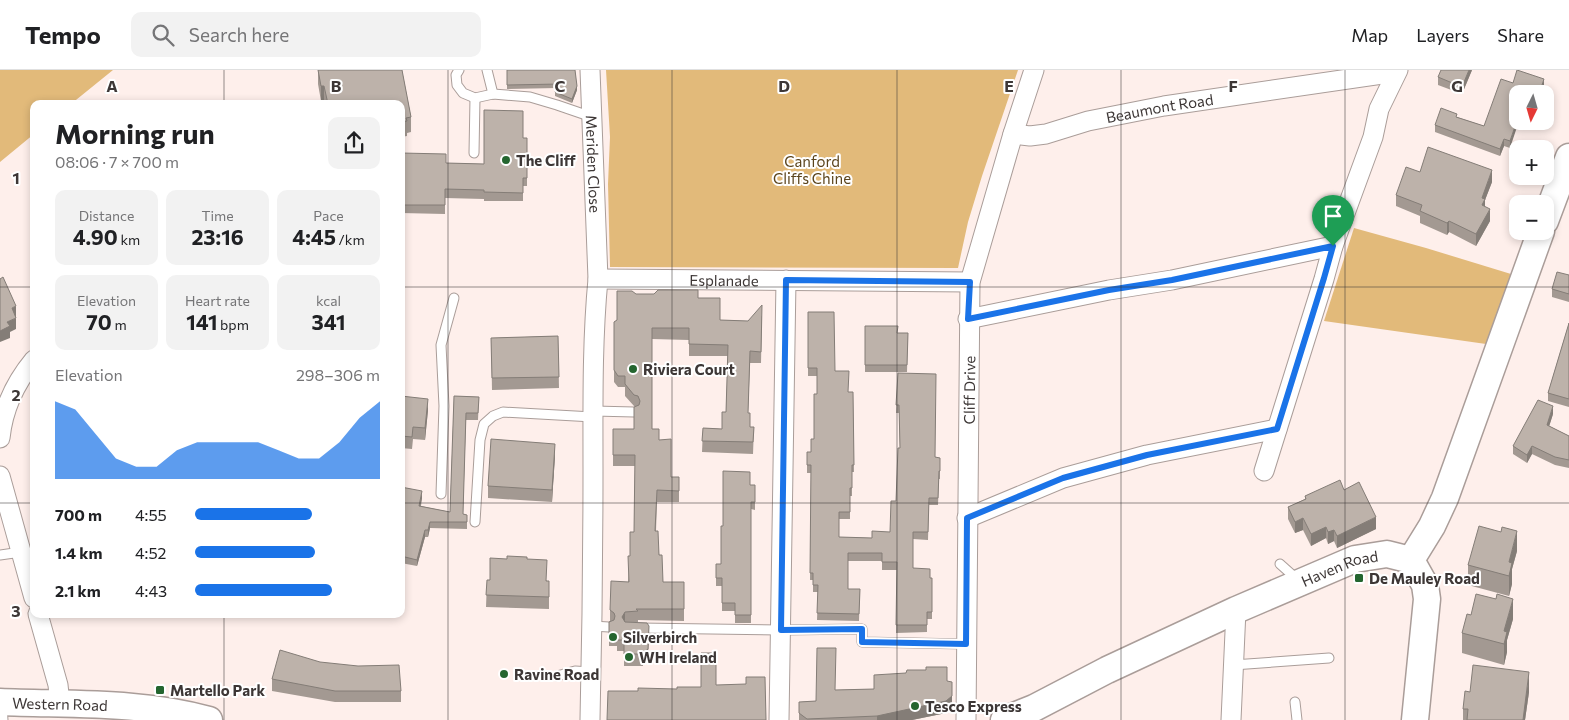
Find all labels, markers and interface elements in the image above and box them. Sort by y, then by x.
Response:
search box [131,12,481,57]
text: Tempo [25,20,101,49]
icon: search [149,21,177,49]
text: Search here [189,23,289,46]
text: Map [1351,24,1388,46]
text: Layers [1416,24,1469,46]
text: Share [1497,24,1544,46]
text: A [106,76,118,95]
text: B [331,76,342,95]
text: C [555,76,566,95]
text: D [778,76,790,95]
text: E [1004,76,1014,95]
text: F [1228,76,1238,95]
text: G [1451,76,1463,95]
north arrow [1509,85,1554,130]
map controls [1509,85,1554,240]
street label: Beaumont Road [1104,90,1214,126]
street label: Meriden Close [583,115,604,213]
text: Morning run [55,116,215,150]
button: share [328,117,380,169]
button: + [1509,140,1554,185]
place label: The Cliff [516,151,576,169]
text: 08:06 · 7 × 700 m [55,152,179,171]
park label: Canford Cliffs Chine [773,152,851,187]
marker: The Cliff [500,154,512,166]
text: 1 [12,168,20,187]
pin [1312,195,1354,246]
button: − [1509,195,1554,240]
icon: arrive [1319,202,1347,230]
text: Distance [79,207,134,224]
text: Time [201,207,234,224]
text: Pace [313,207,344,224]
text: 4.90 [73,224,118,249]
text: 23:16 [191,224,244,249]
text: 4:45 [292,224,336,249]
text: km [118,231,140,248]
text: /km [336,231,365,248]
street label: Esplanade [689,271,759,289]
text: Elevation [77,292,136,309]
text: Heart rate [185,292,250,309]
text: kcal [316,292,341,309]
text: 70 [86,309,112,334]
text: 141 [186,309,217,334]
text: 341 [312,309,346,334]
text: m [112,316,127,333]
text: bpm [217,316,249,333]
street label: Cliff Drive [960,356,978,424]
place label: Riviera Court [643,360,735,378]
marker: Riviera Court [627,363,639,375]
text: Elevation [55,365,123,384]
text: 298–306 m [296,365,380,384]
text: 2 [11,385,21,404]
text: 700 m [55,505,102,524]
text: 4:55 [135,505,167,524]
text: 1.4 km [55,543,102,562]
text: 4:52 [135,543,166,562]
street label: Haven Road [1298,547,1379,590]
place label: De Mauley Road [1369,569,1480,587]
marker: De Mauley Road [1353,572,1365,584]
text: 2.1 km [55,581,101,600]
text: 4:43 [135,581,167,600]
text: 3 [11,601,21,620]
place label: Silverbirch [623,628,697,646]
marker: Silverbirch [607,631,619,643]
place label: WH Ireland [639,648,717,666]
marker: WH Ireland [623,651,635,663]
place label: Ravine Road [514,665,599,683]
marker: Ravine Road [498,668,510,680]
place label: Martello Park [170,681,265,699]
marker: Martello Park [154,684,166,696]
street label: Western Road [12,693,108,714]
place label: Tesco Express [925,697,1022,715]
marker: Tesco Express [909,700,921,712]

